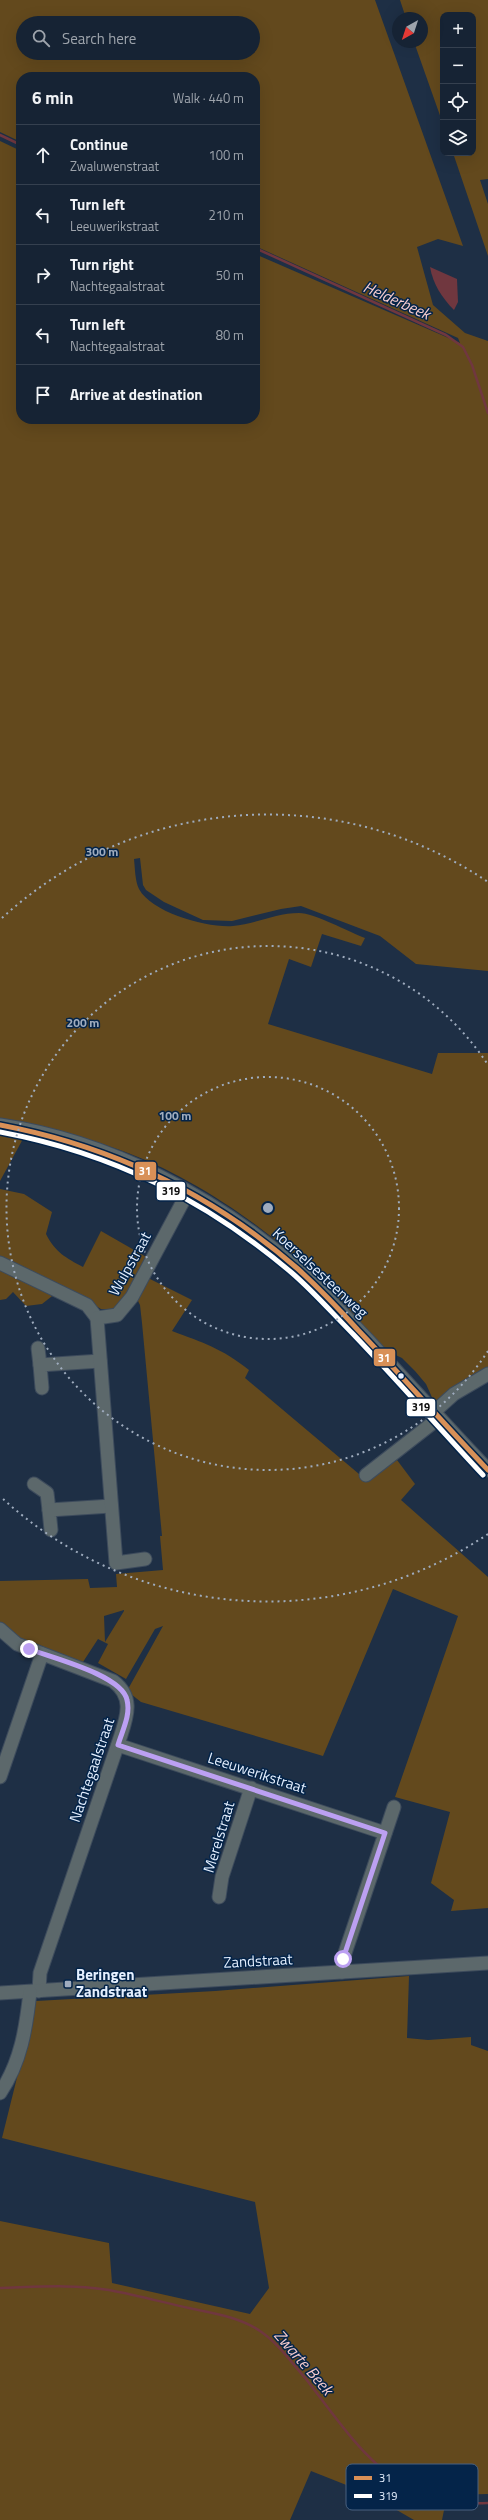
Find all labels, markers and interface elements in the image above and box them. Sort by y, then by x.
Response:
north arrow [392,12,428,48]
map controls [440,12,476,156]
button: + [440,12,476,48]
search box [16,16,260,60]
icon: search [30,27,52,49]
text: Search here [62,27,136,50]
button: − [440,48,476,84]
button: locate [440,84,476,120]
text: 6 min [32,85,73,111]
text: Walk · 440 m [173,88,244,108]
button: layers [440,120,476,156]
text: Continue [70,133,128,156]
icon: ahead [32,144,54,166]
text: 100 m [208,145,244,165]
text: Zwaluwenstraat [70,156,159,176]
text: Turn left [70,193,125,216]
icon: left [32,204,54,226]
text: 210 m [208,205,244,225]
text: Leeuwerikstraat [70,216,159,236]
text: Turn right [70,253,134,276]
icon: right [32,264,54,286]
text: 50 m [216,265,244,285]
water label: Helderbeek [360,275,436,326]
text: Nachtegaalstraat [70,276,164,296]
text: Turn left [70,313,125,336]
icon: left [32,324,54,346]
text: 80 m [216,325,244,345]
text: Nachtegaalstraat [70,336,164,356]
text: Arrive at destination [70,383,203,406]
icon: arrive [32,384,54,406]
text: 300 m [86,842,118,861]
text: 200 m [67,1013,99,1032]
text: 100 m [159,1106,191,1125]
line badge: 31 [134,1161,157,1181]
text: 31 [139,1163,151,1179]
line badge: 319 [156,1181,186,1201]
text: 319 [162,1183,180,1199]
centre of rings [261,1201,275,1215]
street label: Koerselsesteenweg [267,1222,374,1323]
street label: Wulpstraat [102,1227,157,1300]
line badge: 31 [373,1348,396,1367]
text: 31 [378,1350,390,1366]
unlabelled marker [396,1371,406,1381]
line badge: 319 [406,1398,436,1417]
text: 319 [412,1399,430,1415]
route end [20,1640,38,1658]
street label: Nachtegaalstraat [63,1714,120,1825]
street label: Leeuwerikstraat [205,1746,310,1800]
street label: Merelstraat [197,1797,241,1876]
street label: Zandstraat [223,1947,294,1974]
route start [334,1950,352,1968]
place label: Beringen Zandstraat [76,1963,148,2003]
marker: Beringen Zandstraat [63,1979,73,1989]
water label: Zwarte Beek [269,2324,340,2401]
legend [346,2464,478,2510]
text: 31 [379,2470,391,2486]
text: 319 [379,2488,397,2504]

